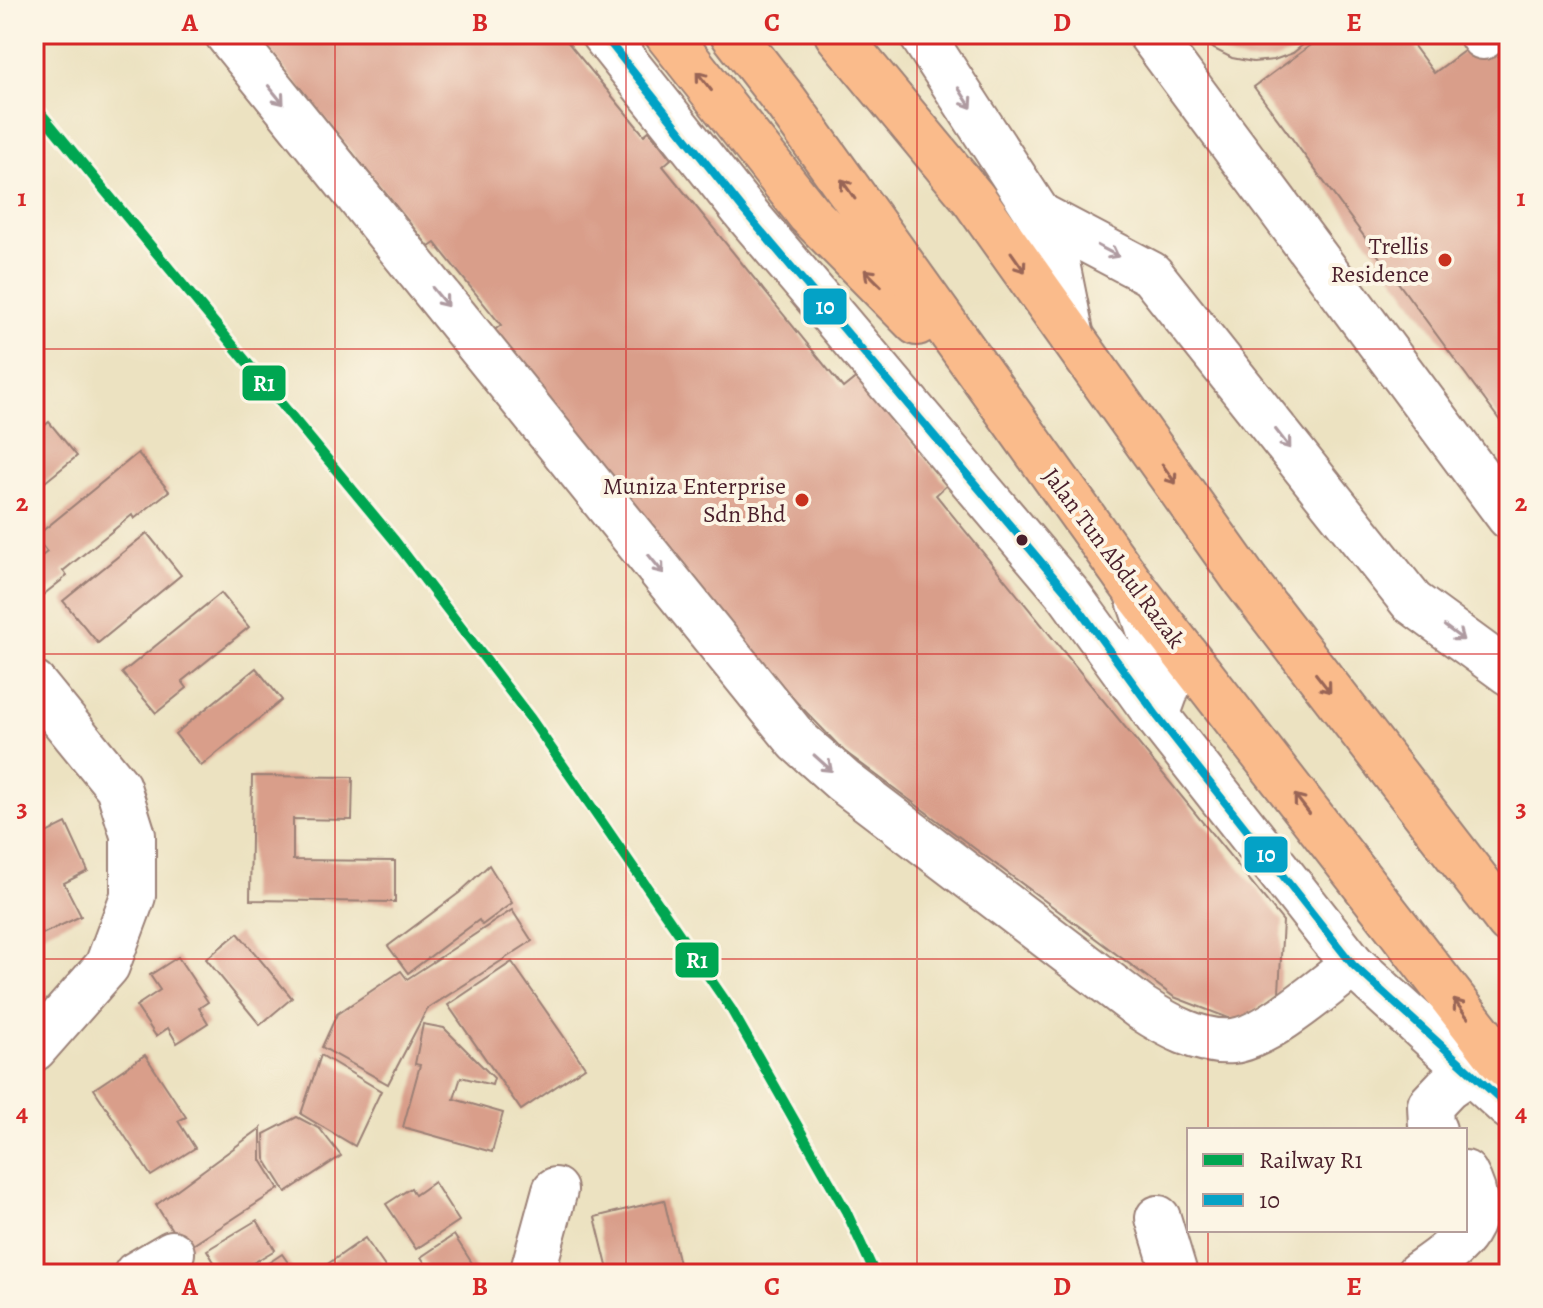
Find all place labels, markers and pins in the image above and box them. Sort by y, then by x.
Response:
place label: Trellis Residence [1331,230,1429,290]
marker: Trellis Residence [1436,251,1454,269]
place label: Muniza Enterprise Sdn Bhd [603,470,786,530]
marker: Muniza Enterprise Sdn Bhd [793,491,811,509]
unlabelled marker [1014,532,1030,548]

